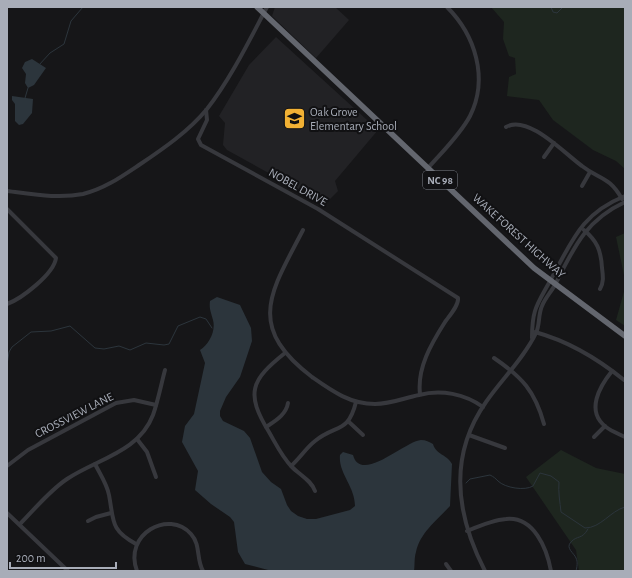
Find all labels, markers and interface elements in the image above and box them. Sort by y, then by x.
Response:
school or university icon: Oak Grove Elementary School [281,106,307,132]
place label: Oak Grove Elementary School [310,106,397,133]
street label: NOBEL DRIVE [267,166,329,208]
road number: NC 98 [423,171,457,189]
street label: WAKE FOREST HIGHWAY [470,191,568,281]
street label: CROSSVIEW LANE [33,390,115,440]
scale bar [10,544,116,570]
text: 200 m [16,552,46,564]

